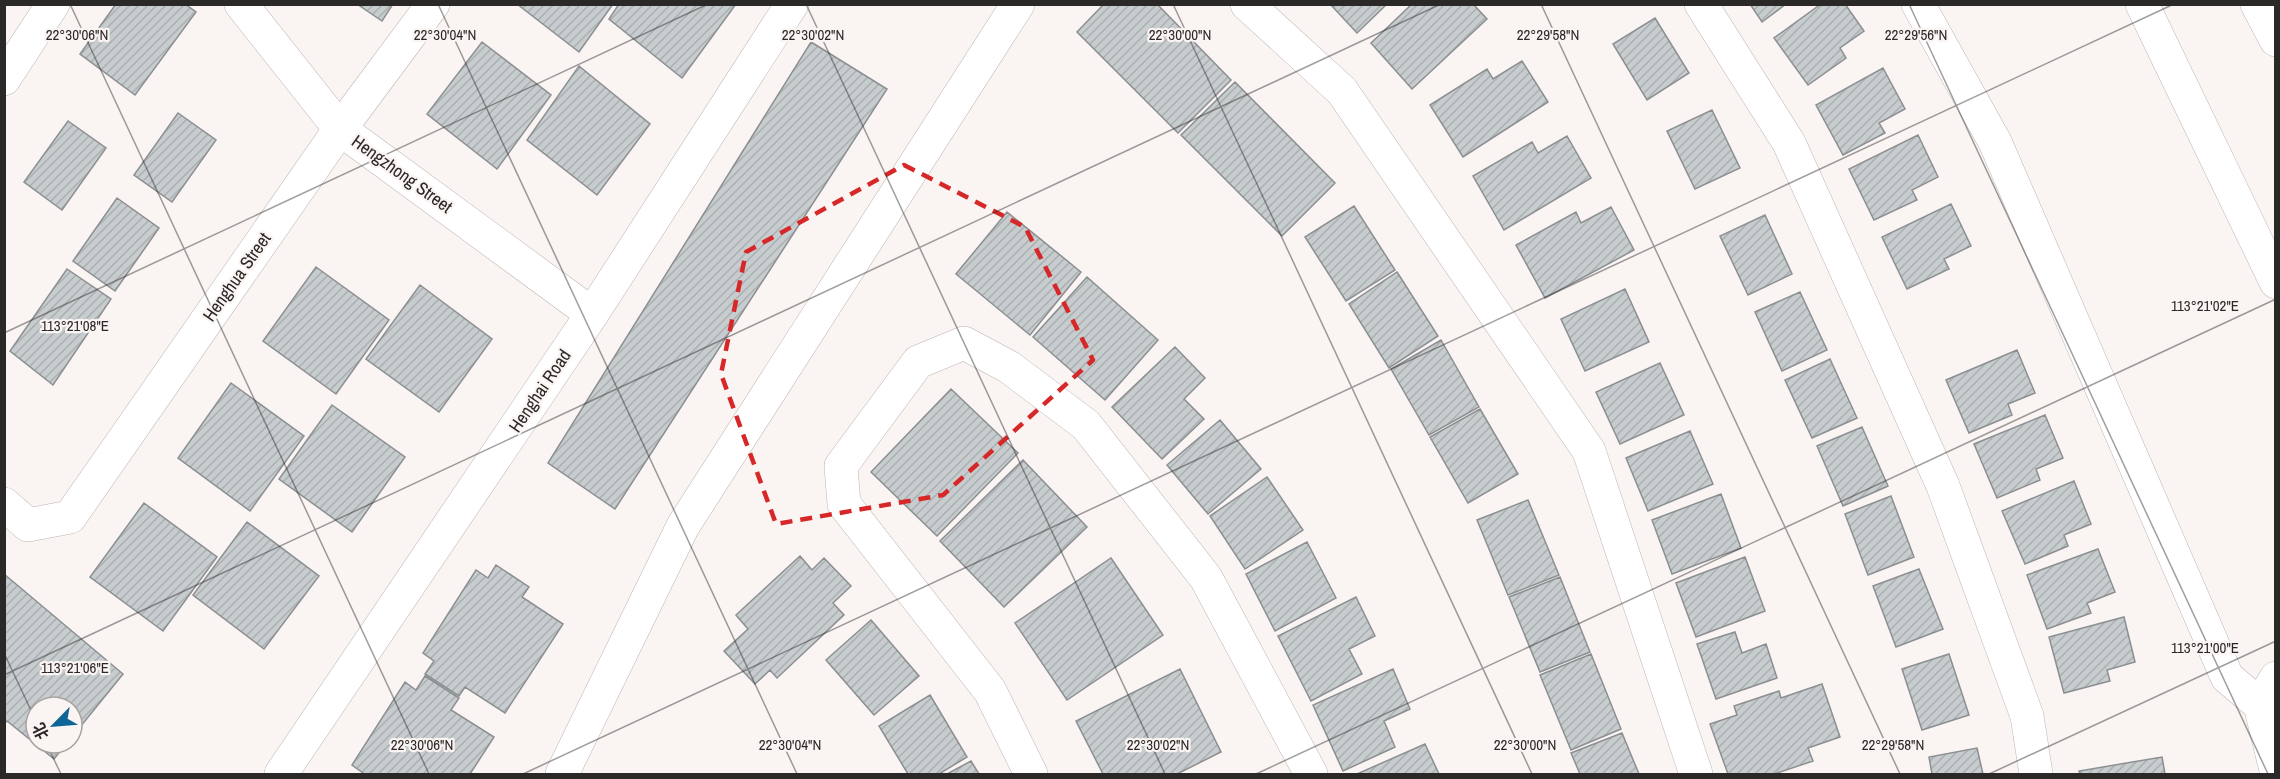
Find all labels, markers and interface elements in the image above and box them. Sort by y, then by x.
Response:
text: 22°30'06"N [46,24,108,45]
text: 22°30'04"N [414,24,476,45]
text: 22°30'02"N [782,24,844,45]
text: 22°30'00"N [1149,24,1211,45]
text: 22°29'58"N [1517,24,1579,45]
text: 22°29'56"N [1885,24,1947,45]
street label: Hengzhong Street [347,129,458,219]
street label: Henghua Street [197,227,276,326]
text: 113°21'02"E [2171,295,2239,316]
text: 113°21'08"E [41,315,109,336]
street label: Henghai Road [503,344,577,437]
text: 113°21'00"E [2171,637,2239,658]
text: 113°21'06"E [41,657,109,678]
north arrow [24,695,84,755]
text: 北 [27,719,54,743]
text: 22°30'06"N [391,734,453,755]
text: 22°30'04"N [759,734,821,755]
text: 22°30'02"N [1127,734,1189,755]
text: 22°30'00"N [1494,734,1556,755]
text: 22°29'58"N [1862,734,1924,755]

